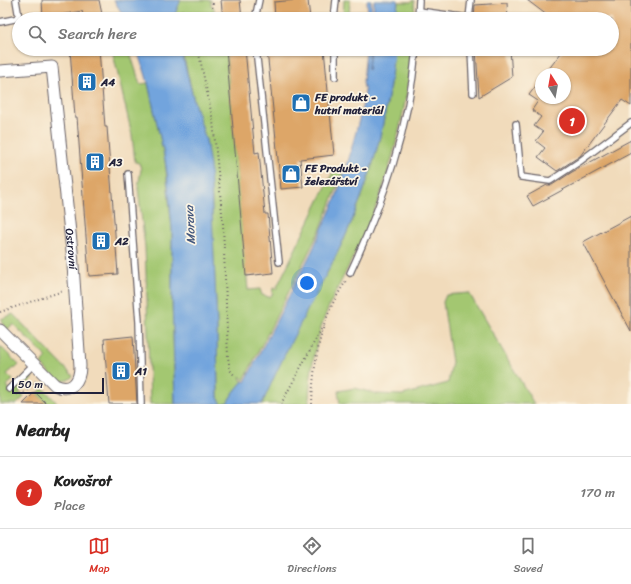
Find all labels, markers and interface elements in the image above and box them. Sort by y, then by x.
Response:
search box [12,12,619,56]
text: Search here [58,21,137,47]
icon: search [26,23,48,45]
north arrow [535,68,571,104]
building icon: A4 [76,71,98,93]
place label: A4 [100,73,115,92]
place label: FE produkt - hutní materiál [314,88,384,120]
shop icon: FE produkt - hutní materiál [290,92,312,114]
pin: 1 [559,106,585,136]
building icon: A3 [84,151,106,173]
place label: A3 [108,153,123,172]
place label: FE Produkt - železářství [304,159,367,191]
shop icon: FE Produkt - železářství [280,163,302,185]
water label: Morava [178,204,202,245]
street label: Ostrovní [60,227,82,272]
building icon: A2 [90,230,112,252]
place label: A2 [114,232,129,251]
your location [297,273,317,293]
building icon: A1 [110,360,132,382]
place label: A1 [134,362,147,381]
text: 50 m [18,375,43,394]
scale bar [12,376,104,395]
text: Nearby [16,415,70,445]
text: Kovošrot [54,468,112,494]
text: 1 [26,481,32,504]
text: 170 m [580,481,615,504]
text: Place [54,494,85,517]
tab: Map [88,535,110,578]
tab: Directions [287,535,337,578]
tab: Saved [514,535,543,578]

